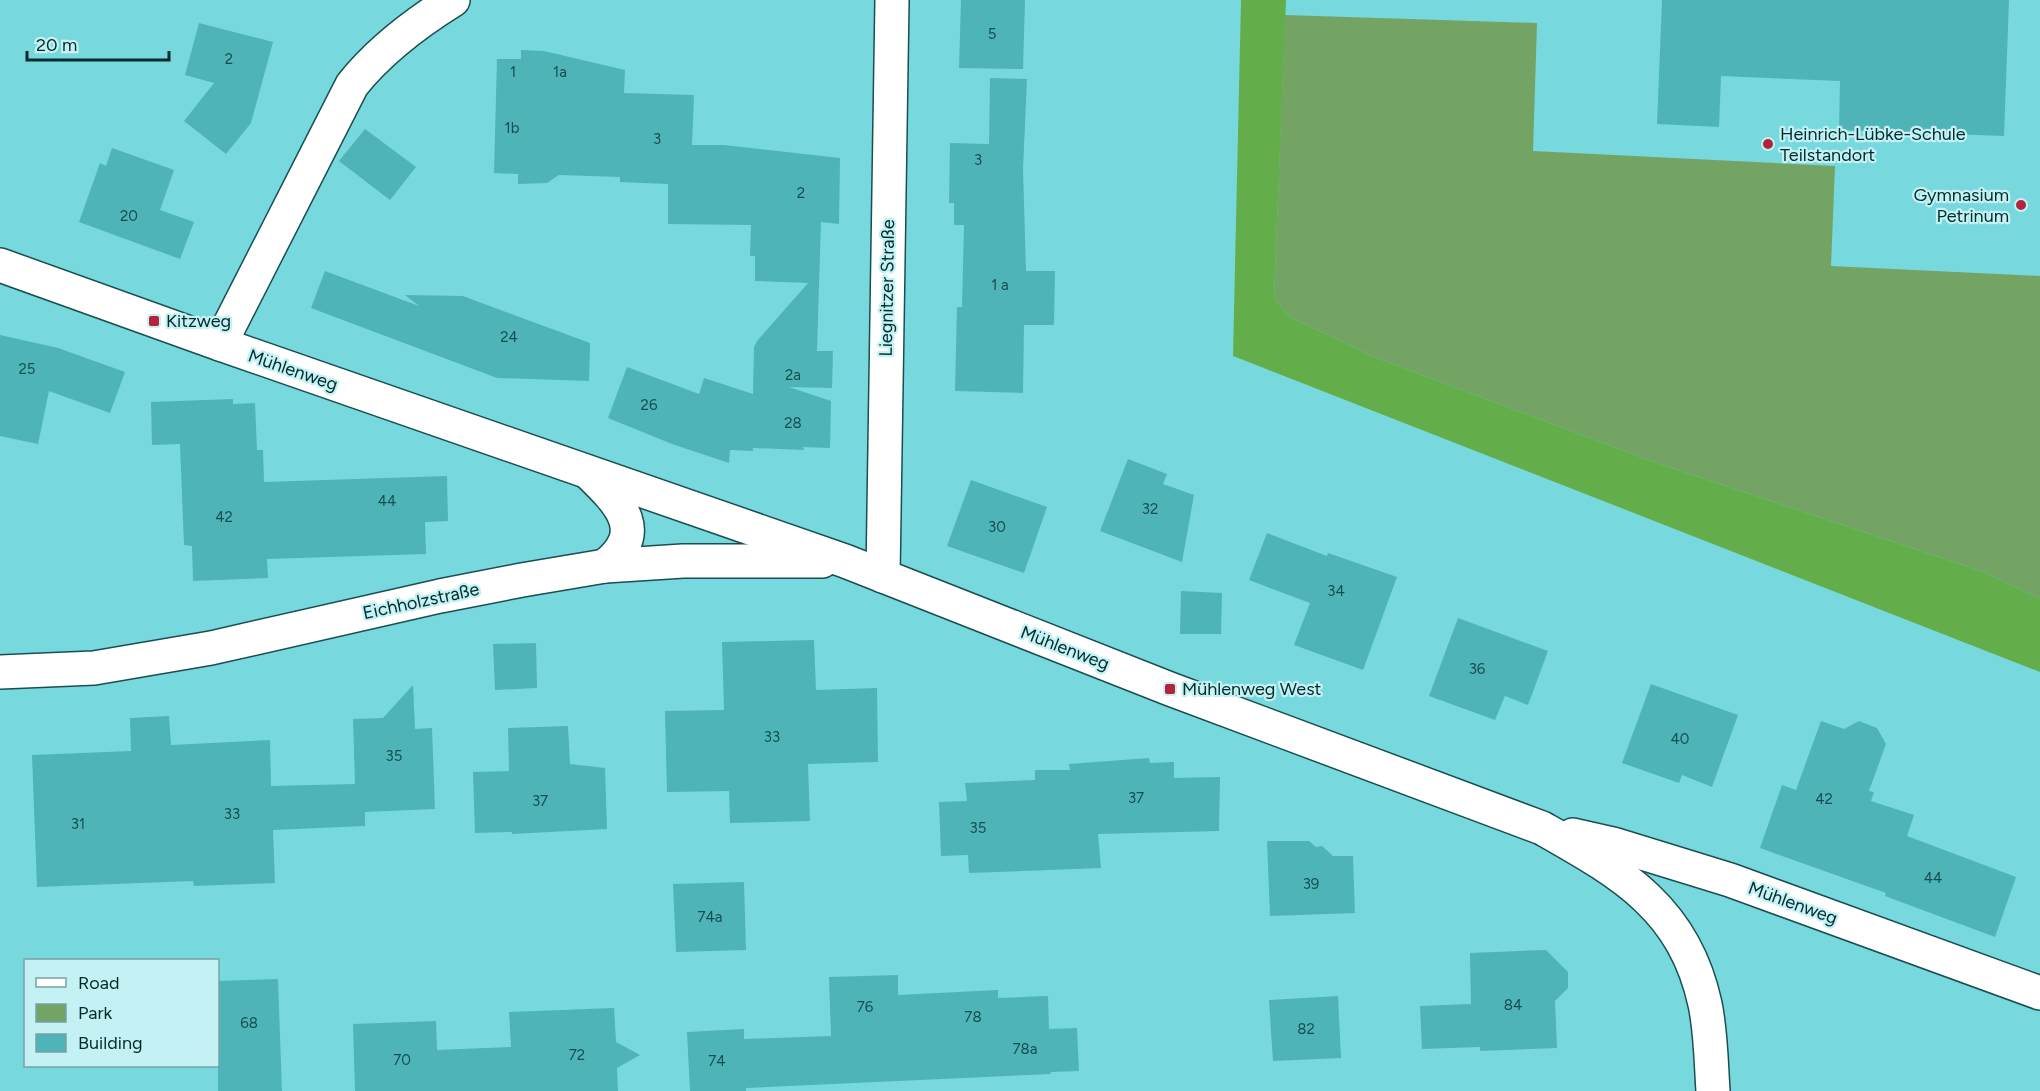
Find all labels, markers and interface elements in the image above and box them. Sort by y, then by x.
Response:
scale bar [27,24,170,62]
house number: 5 [988,25,996,43]
text: 20 m [36,34,77,56]
house number: 2 [225,50,233,68]
house number: 1 [510,63,516,81]
house number: 1a [553,63,567,81]
house number: 1b [505,119,520,137]
place label: Heinrich-Lübke-Schule Teilstandort [1780,123,1966,166]
house number: 3 [653,130,661,148]
marker: Heinrich-Lübke-Schule Teilstandort [1761,137,1775,151]
house number: 3 [974,151,982,169]
house number: 2 [797,184,805,202]
place label: Gymnasium Petrinum [1913,184,2009,227]
marker: Gymnasium Petrinum [2014,198,2028,212]
house number: 20 [120,207,138,225]
street label: Liegnitzer Straße [875,219,899,357]
house number: 1 a [991,276,1009,294]
place label: Kitzweg [166,310,231,332]
marker: Kitzweg [147,314,161,328]
house number: 24 [500,328,518,346]
street label: Mühlenweg [245,344,341,396]
house number: 25 [18,360,36,378]
house number: 2a [785,366,801,384]
house number: 26 [641,396,658,414]
house number: 28 [784,414,802,432]
house number: 44 [378,492,396,510]
house number: 32 [1142,500,1158,518]
house number: 42 [215,508,233,526]
house number: 30 [988,518,1006,536]
street label: Eichholzstraße [361,578,481,624]
house number: 34 [1327,582,1345,600]
street label: Mühlenweg [1018,621,1112,675]
house number: 36 [1469,660,1486,678]
place label: Mühlenweg West [1182,678,1322,700]
marker: Mühlenweg West [1163,682,1177,696]
house number: 33 [764,728,780,746]
house number: 40 [1671,730,1689,748]
house number: 35 [386,747,402,765]
house number: 37 [1128,789,1144,807]
house number: 42 [1815,790,1833,808]
house number: 37 [532,792,548,810]
house number: 33 [224,805,240,823]
house number: 31 [71,815,85,833]
house number: 35 [970,819,986,837]
house number: 44 [1924,869,1942,887]
house number: 39 [1303,875,1319,893]
street label: Mühlenweg [1745,877,1841,929]
house number: 74a [697,908,723,926]
legend [24,959,219,1067]
text: Road [78,972,119,994]
house number: 84 [1504,996,1522,1014]
house number: 76 [857,998,874,1016]
text: Park [78,1002,113,1024]
house number: 78 [964,1008,982,1026]
house number: 68 [240,1014,258,1032]
house number: 82 [1297,1020,1315,1038]
text: Building [78,1032,143,1054]
house number: 78a [1013,1040,1037,1058]
house number: 72 [569,1046,585,1064]
house number: 70 [393,1051,411,1069]
house number: 74 [708,1052,726,1070]

